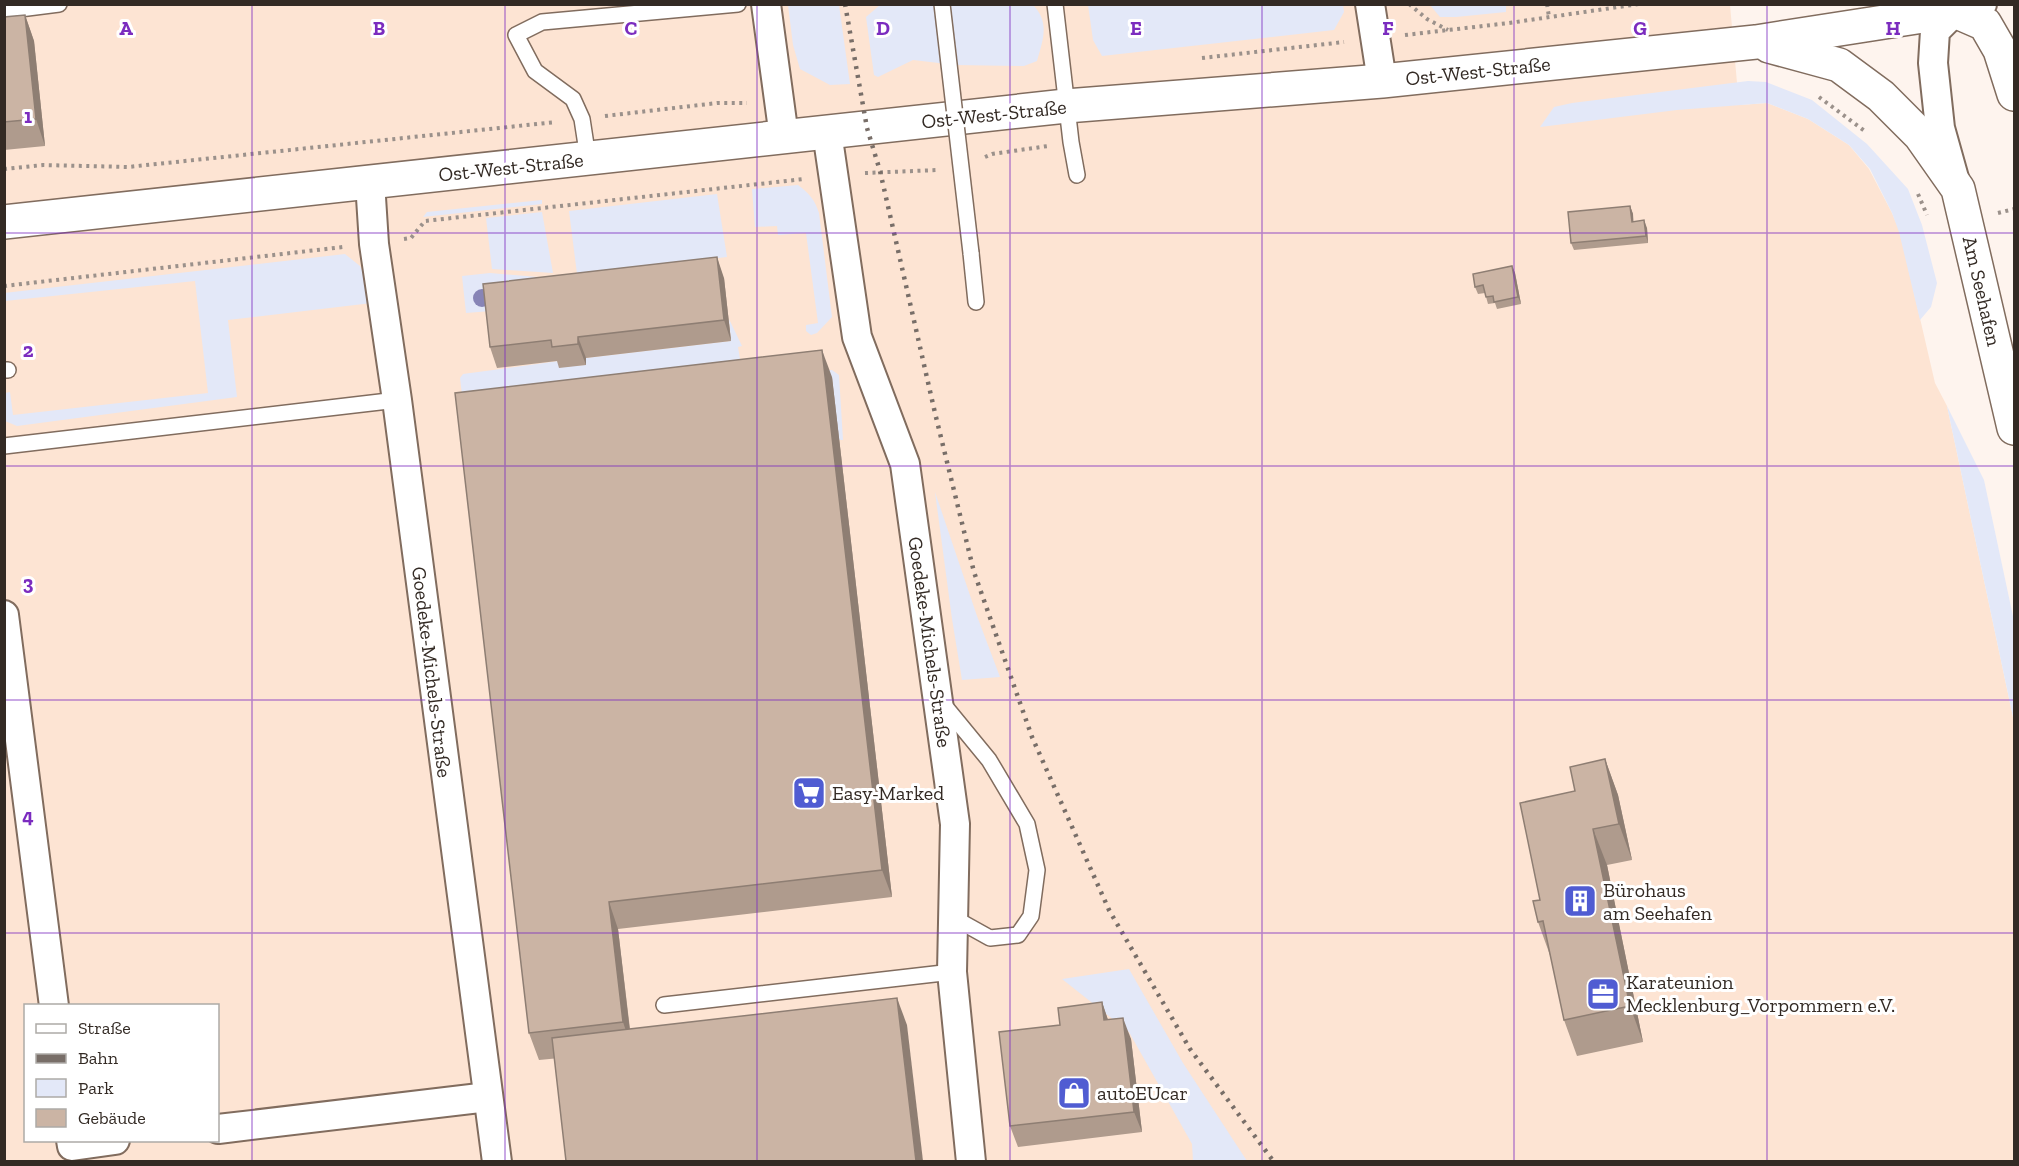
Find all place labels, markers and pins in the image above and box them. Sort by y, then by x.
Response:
supermarket icon: Easy-Marked [791,775,827,811]
place label: Easy-Marked [832,781,944,805]
place label: Bürohaus am Seehafen [1603,878,1712,925]
building icon: Bürohaus am Seehafen [1562,883,1598,919]
place label: Karateunion Mecklenburg_Vorpommern e.V. [1626,970,1895,1017]
office icon: Karateunion Mecklenburg_Vorpommern e.V. [1585,976,1621,1012]
shop icon: autoEUcar [1056,1075,1092,1111]
place label: autoEUcar [1097,1081,1188,1105]

